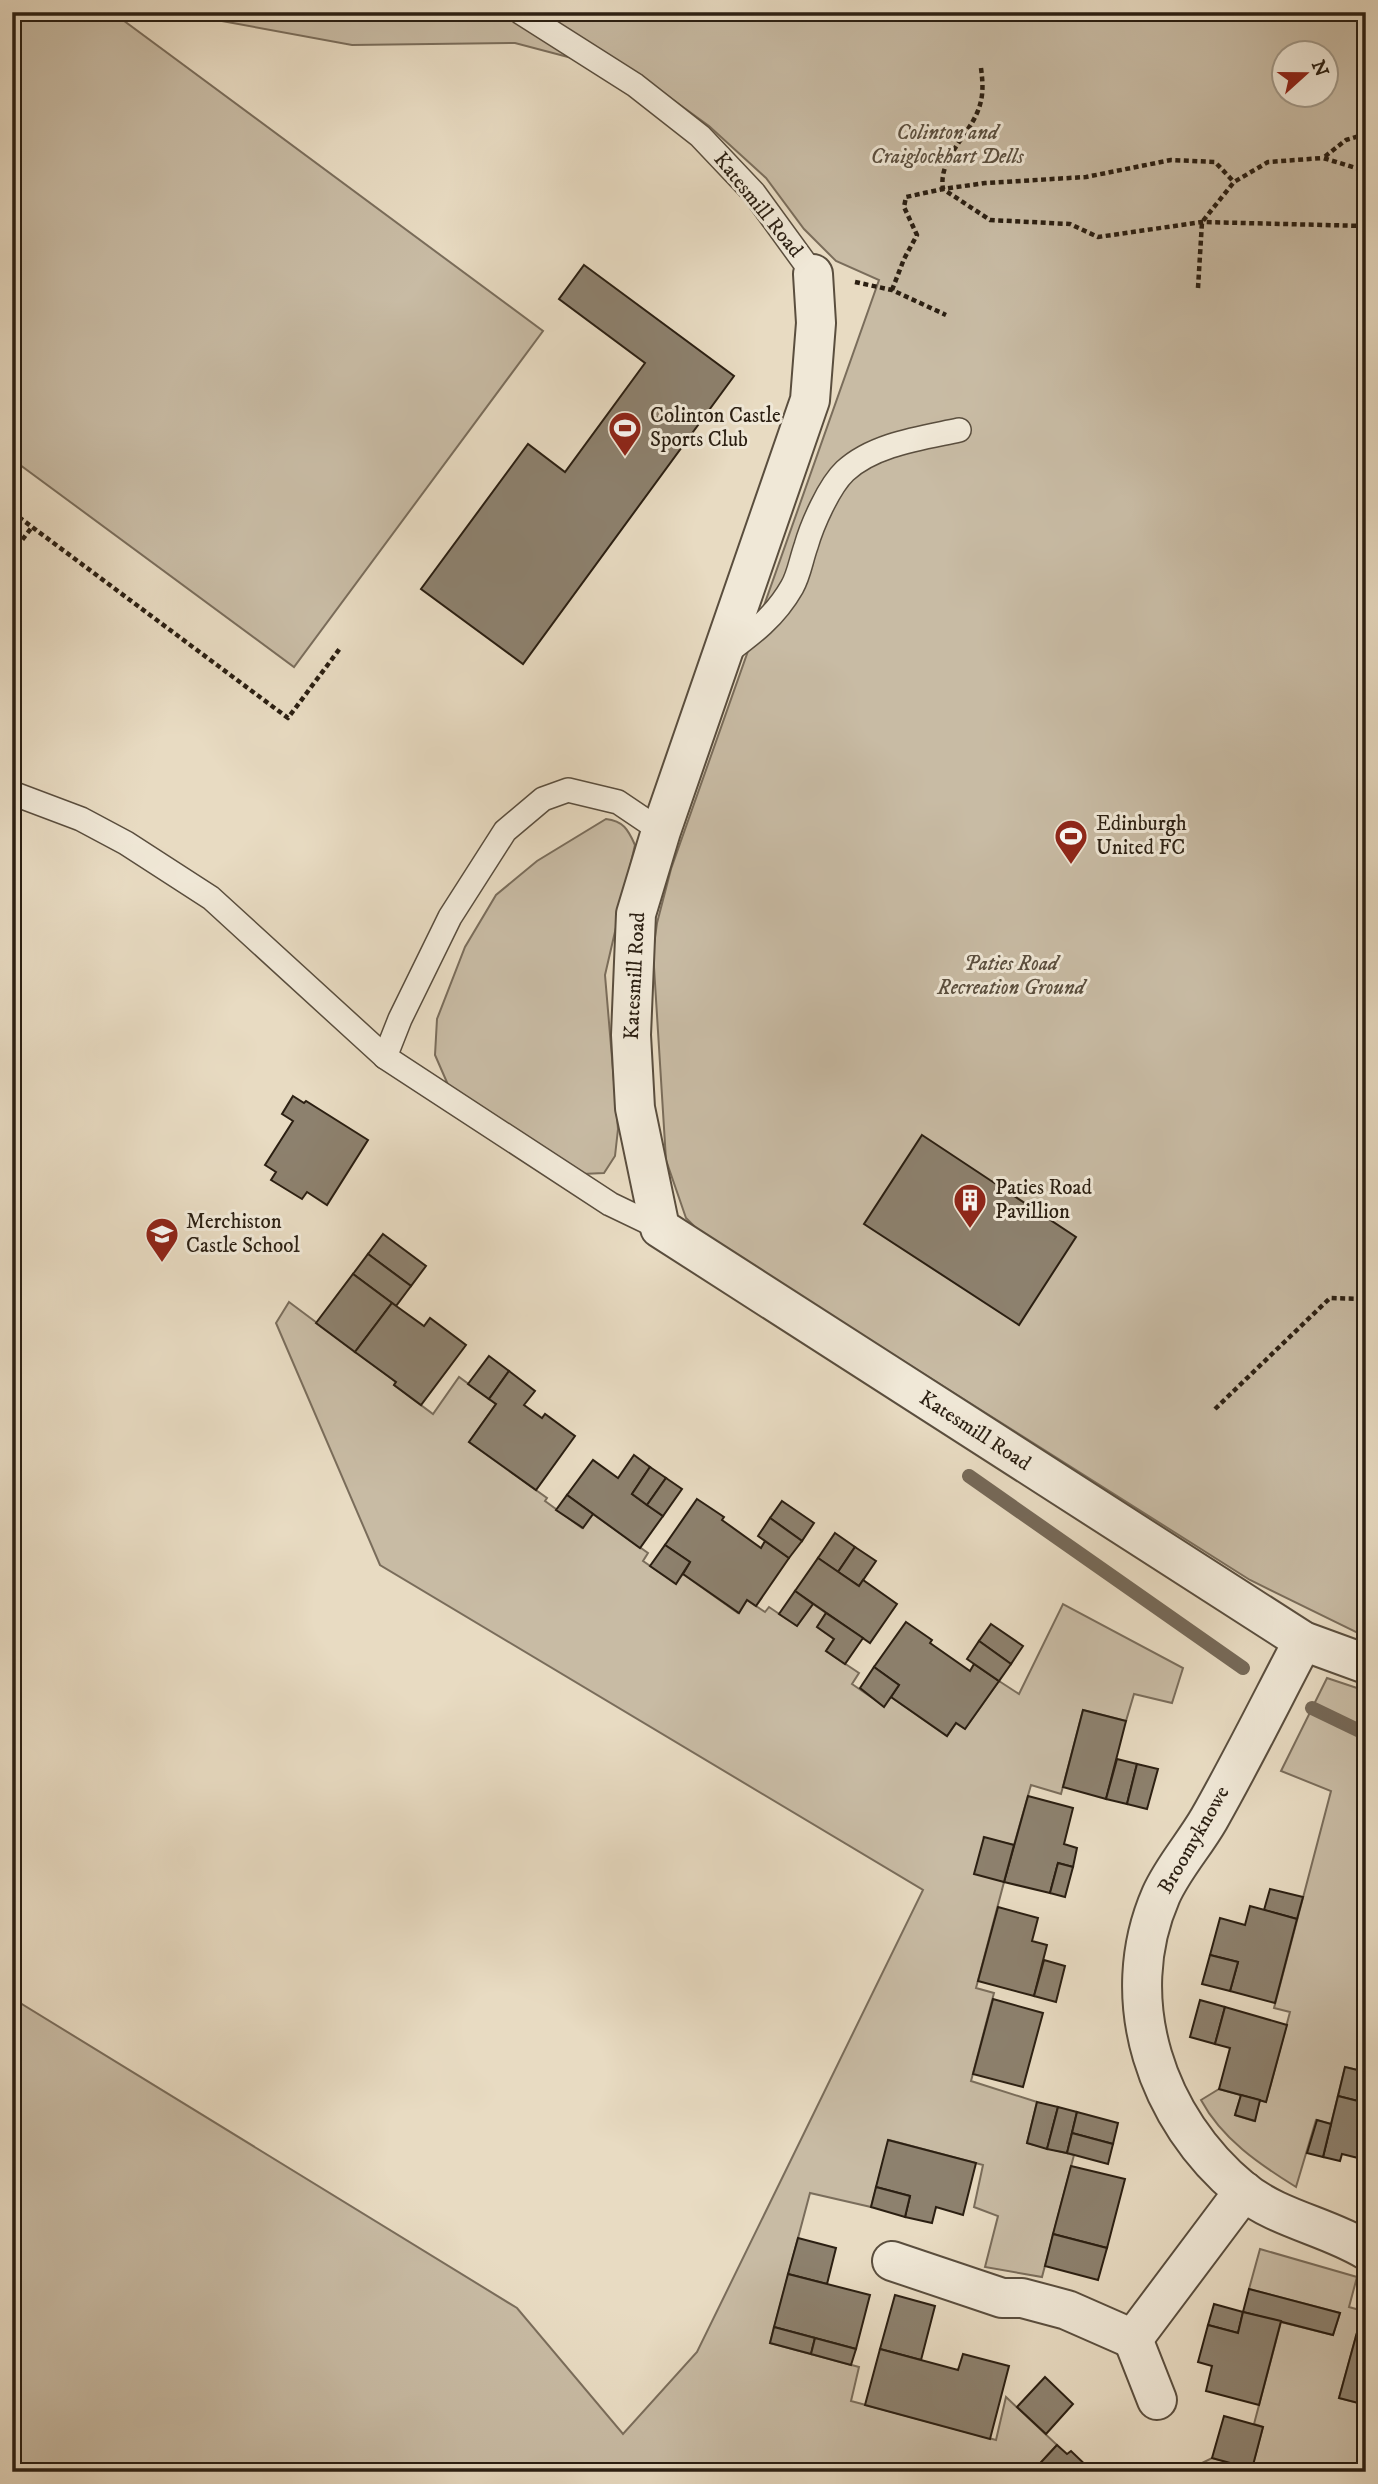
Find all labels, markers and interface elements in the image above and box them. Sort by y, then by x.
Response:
north arrow [1270,38,1340,108]
text: N [1306,57,1333,80]
park label: Colinton and Craiglockhart Dells [870,120,1024,170]
street label: Katesmill Road [708,147,809,263]
place label: Colinton Castle Sports Club [650,403,781,453]
sports icon: Colinton Castle Sports Club [606,409,644,458]
place label: Edinburgh United FC [1096,811,1187,861]
sports icon: Edinburgh United FC [1052,817,1090,866]
street label: Katesmill Road [619,911,651,1041]
park label: Paties Road Recreation Ground [936,951,1088,1001]
place label: Paties Road Pavillion [995,1175,1092,1225]
building icon: Paties Road Pavillion [951,1181,989,1230]
place label: Merchiston Castle School [186,1209,300,1259]
school or university icon: Merchiston Castle School [143,1215,181,1264]
street label: Katesmill Road [914,1385,1036,1477]
street label: Broomyknowe [1153,1781,1235,1899]

